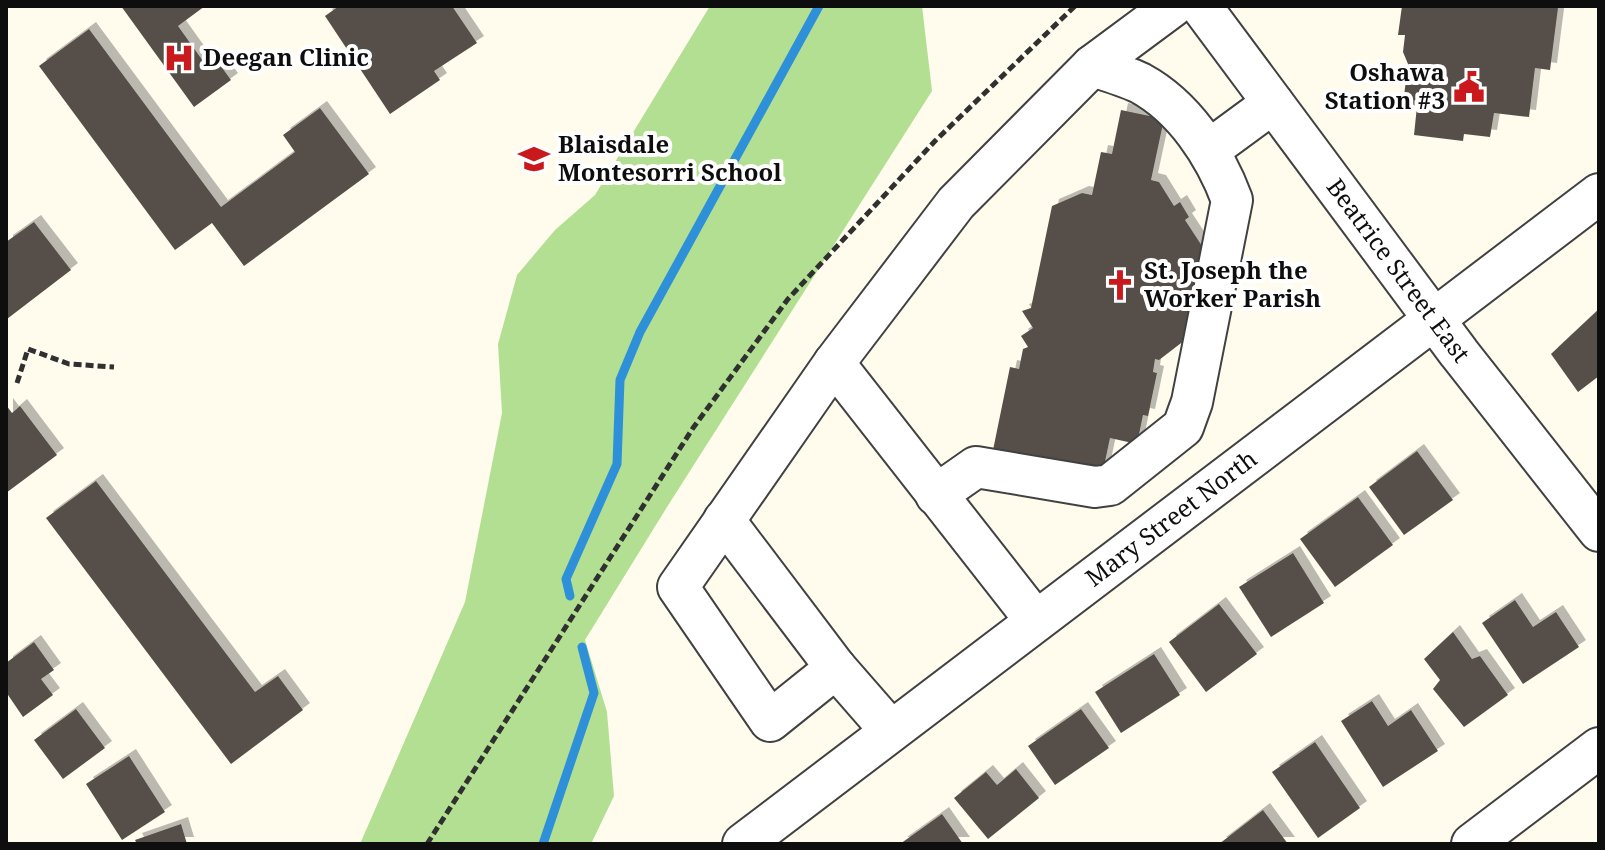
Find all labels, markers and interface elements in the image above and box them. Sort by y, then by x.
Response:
place label: Deegan Clinic [203,40,369,73]
hospital icon: Deegan Clinic [162,41,196,75]
place label: Oshawa Station #3 [1325,55,1445,116]
public building icon: Oshawa Station #3 [1452,70,1486,104]
place label: Blaisdale Montesorri School [558,127,782,188]
school or university icon: Blaisdale Montesorri School [517,142,551,176]
street label: Beatrice Street East [1320,171,1478,369]
place label: St. Joseph the Worker Parish [1144,253,1321,314]
church icon: St. Joseph the Worker Parish [1103,268,1137,302]
street label: Mary Street North [1078,442,1263,593]

